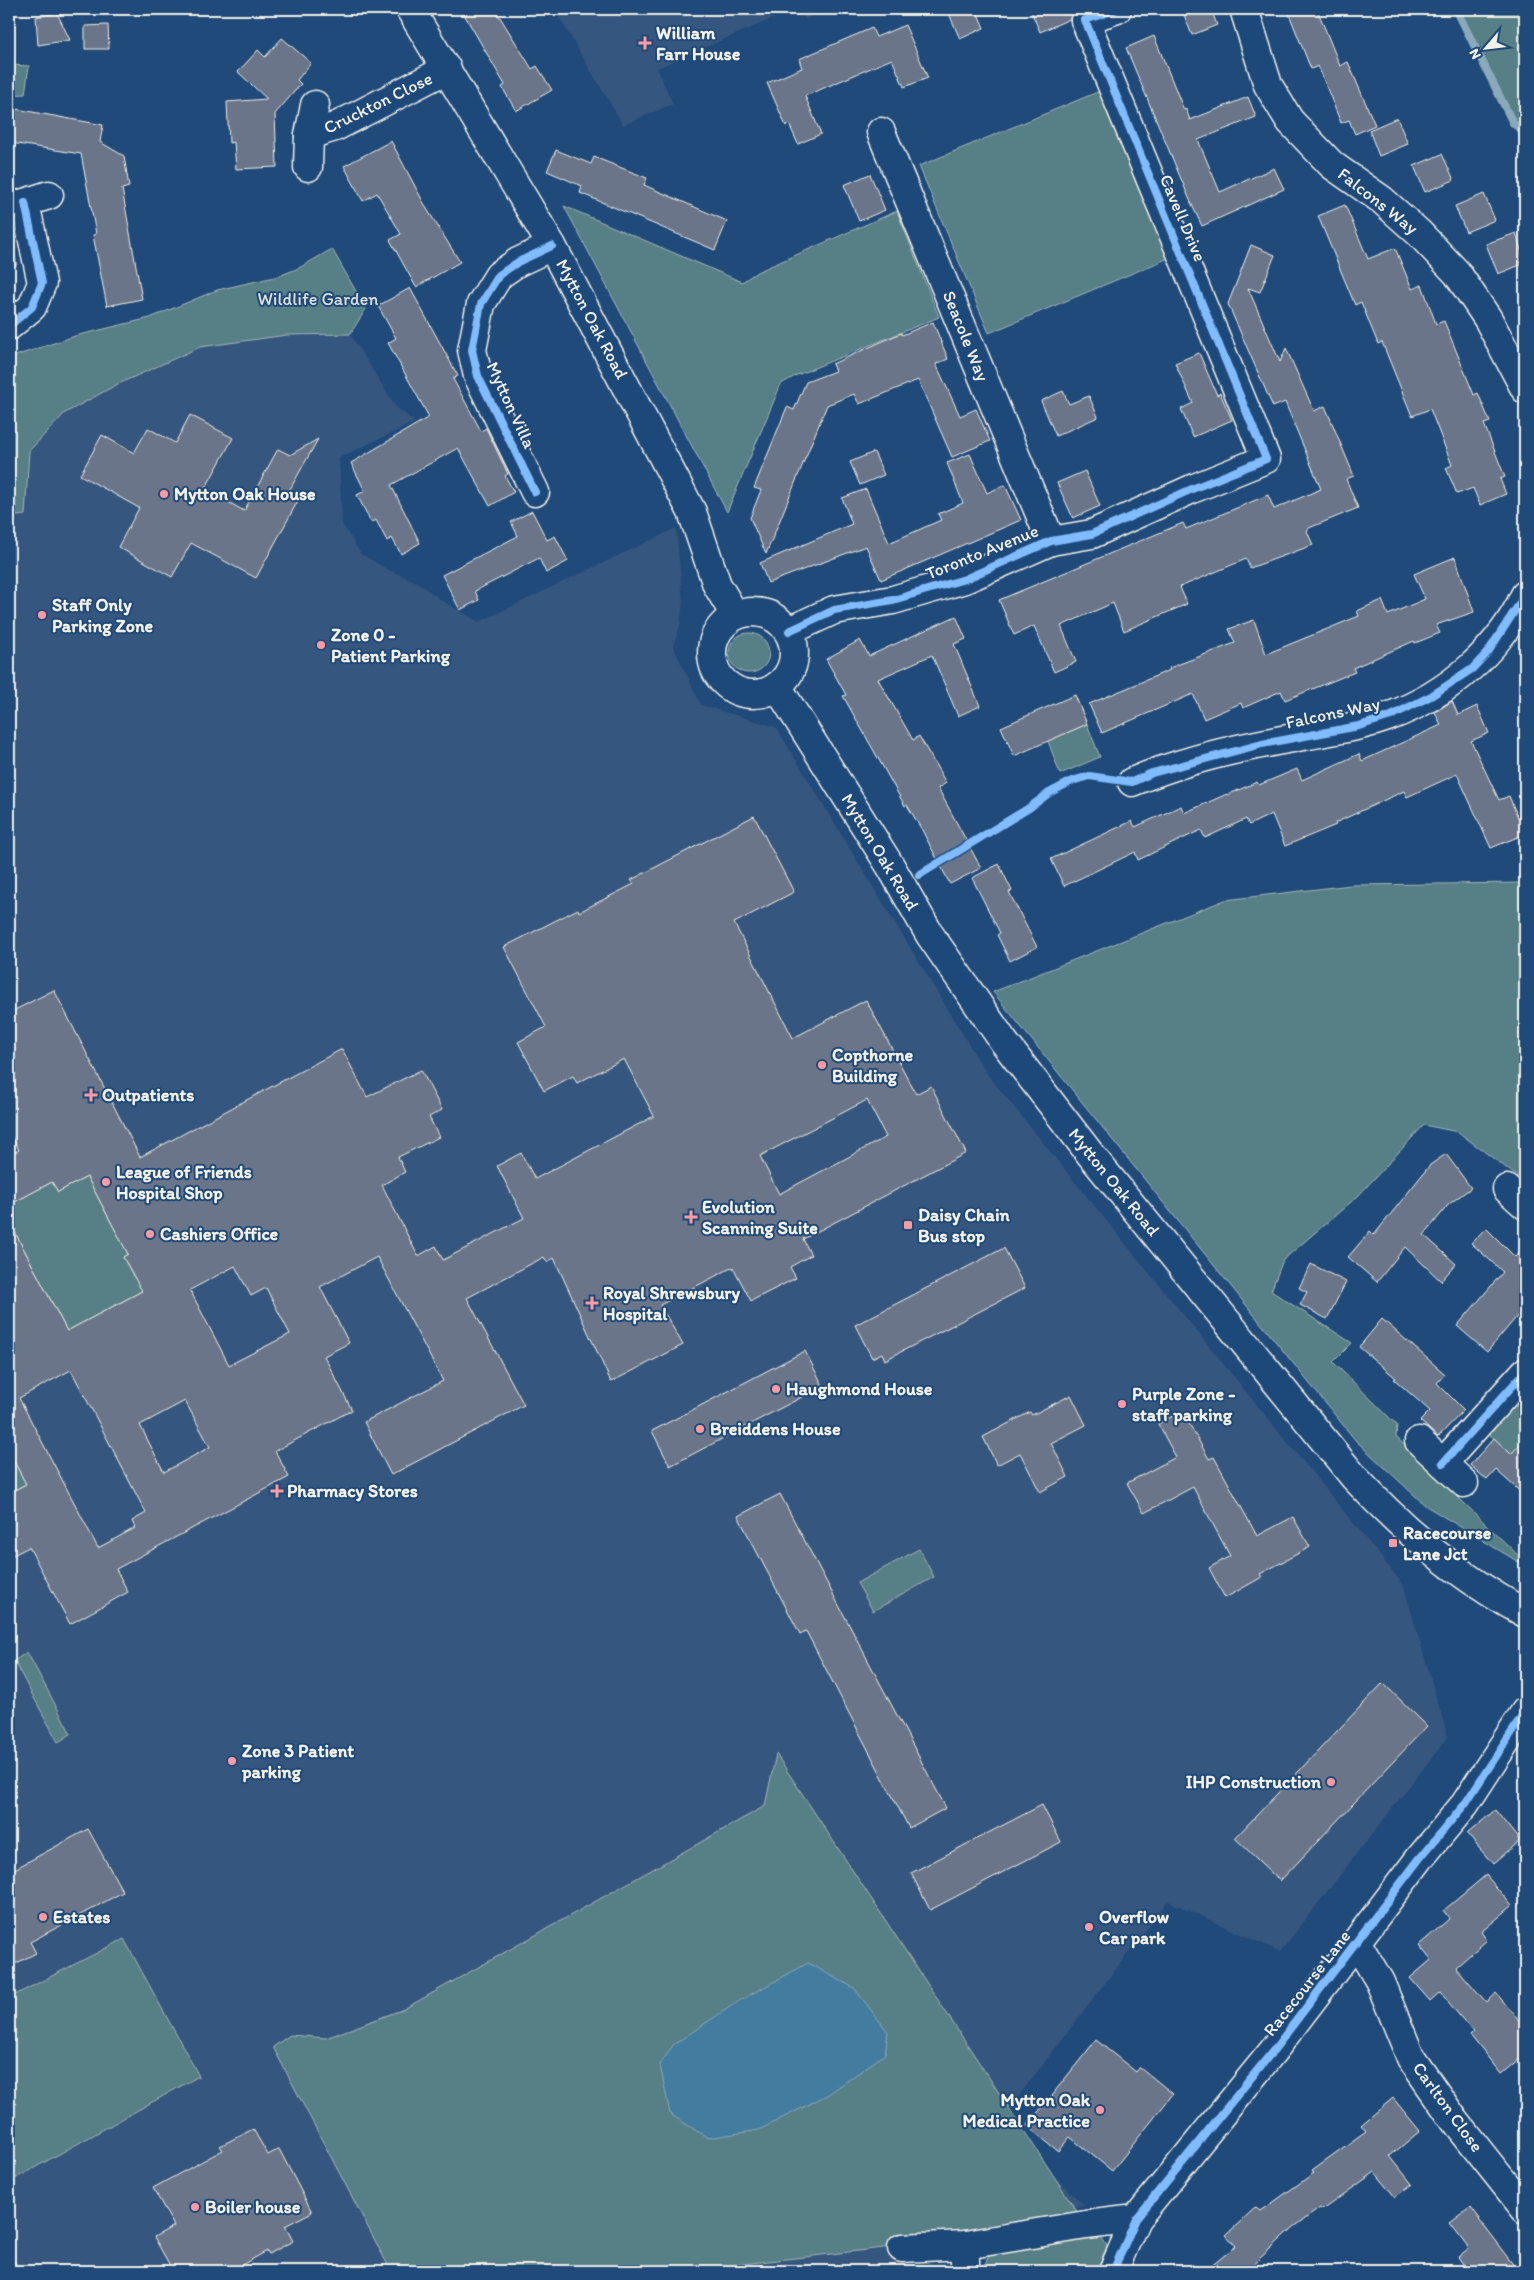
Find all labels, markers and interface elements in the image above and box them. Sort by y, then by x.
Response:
place label: William Farr House [656,22,741,65]
north arrow [1462,22,1512,72]
marker: William Farr House [638,36,652,50]
text: N [1465,46,1485,62]
street label: Cruckton Close [320,67,436,139]
street label: Falcons Way [1333,163,1423,240]
street label: Cavell Drive [1155,171,1211,265]
street label: Mytton Oak Road [551,255,633,383]
park label: Wildlife Garden [257,288,379,310]
street label: Seacole Way [938,288,994,385]
street label: Mytton Villa [481,358,541,452]
place label: Mytton Oak House [174,483,316,505]
marker: Mytton Oak House [158,488,170,500]
street label: Toronto Avenue [922,519,1042,585]
place label: Staff Only Parking Zone [52,594,153,637]
marker: Staff Only Parking Zone [36,609,48,621]
place label: Zone 0 - Patient Parking [331,624,451,667]
marker: Zone 0 - Patient Parking [315,639,327,651]
street label: Falcons Way [1284,692,1383,734]
street label: Mytton Oak Road [836,789,924,915]
place label: Copthorne Building [832,1044,914,1087]
marker: Copthorne Building [816,1059,828,1071]
place label: Outpatients [102,1084,194,1106]
marker: Outpatients [84,1088,98,1102]
street label: Mytton Oak Road [1064,1123,1164,1241]
place label: League of Friends Hospital Shop [116,1161,252,1204]
marker: League of Friends Hospital Shop [100,1176,112,1188]
place label: Evolution Scanning Suite [702,1196,818,1239]
place label: Daisy Chain Bus stop [918,1204,1011,1247]
marker: Evolution Scanning Suite [684,1210,698,1224]
marker: Daisy Chain Bus stop [902,1219,914,1231]
place label: Cashiers Office [160,1223,279,1245]
marker: Cashiers Office [144,1228,156,1240]
place label: Royal Shrewsbury Hospital [603,1282,740,1325]
marker: Royal Shrewsbury Hospital [585,1296,599,1310]
place label: Haughmond House [786,1378,933,1400]
marker: Haughmond House [770,1383,782,1395]
place label: Purple Zone - staff parking [1132,1383,1235,1426]
marker: Purple Zone - staff parking [1116,1398,1128,1410]
place label: Breiddens House [710,1418,841,1440]
marker: Breiddens House [694,1423,706,1435]
place label: Pharmacy Stores [287,1480,418,1502]
marker: Pharmacy Stores [271,1485,283,1497]
place label: Racecourse Lane Jct [1403,1522,1492,1565]
marker: Racecourse Lane Jct [1387,1537,1399,1549]
place label: Zone 3 Patient parking [241,1740,354,1783]
marker: Zone 3 Patient parking [226,1755,238,1767]
place label: IHP Construction [1186,1771,1322,1793]
marker: IHP Construction [1325,1776,1337,1788]
place label: Estates [53,1906,110,1928]
place label: Overflow Car park [1099,1906,1170,1949]
marker: Estates [37,1911,49,1923]
marker: Overflow Car park [1083,1921,1095,1933]
street label: Racecourse Lane [1259,1925,1355,2041]
street label: Carlton Close [1408,2058,1488,2156]
place label: Mytton Oak Medical Practice [963,2089,1091,2132]
marker: Mytton Oak Medical Practice [1094,2104,1106,2116]
place label: Boiler house [205,2196,301,2218]
marker: Boiler house [189,2201,201,2213]

